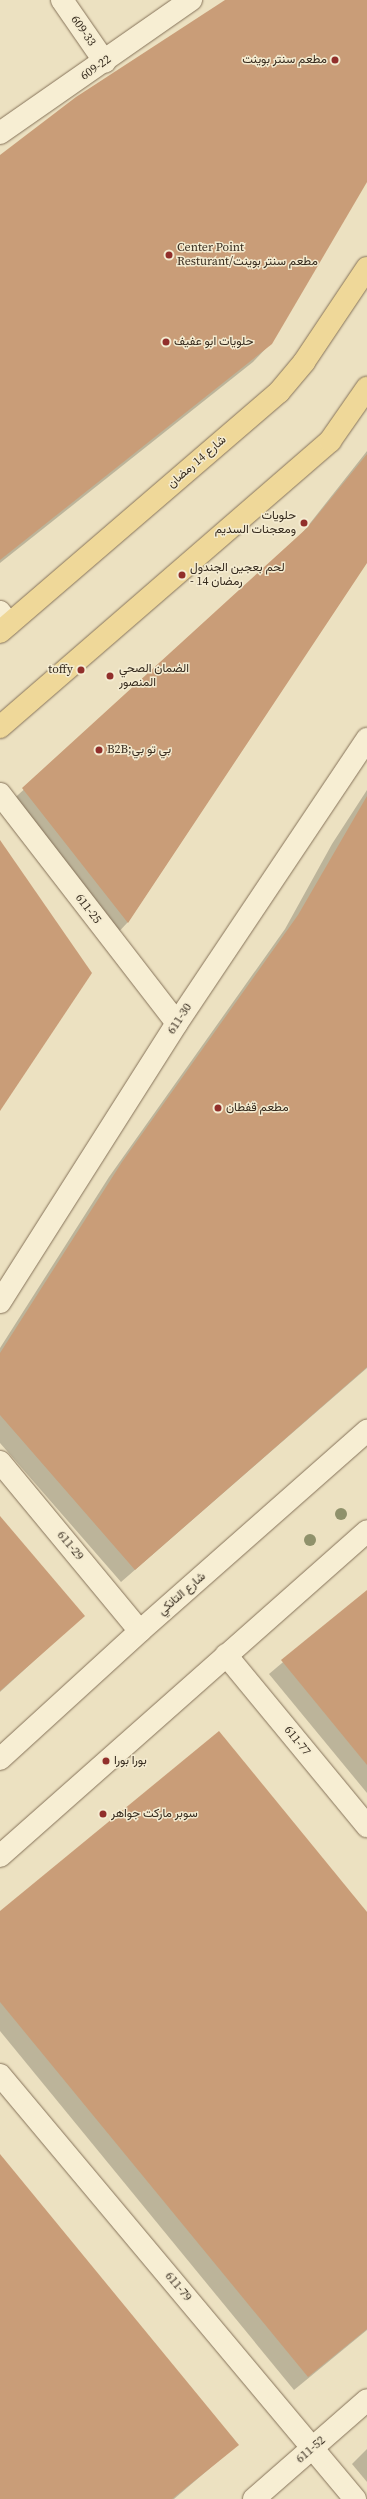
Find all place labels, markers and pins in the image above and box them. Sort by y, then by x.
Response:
place label: مطعم سنتر بوينت [242,53,327,67]
marker: مطعم سنتر بوينت [330,55,340,65]
place label: Center Point Resturant/مطعم سنتر بوينت [177,241,318,269]
marker: Center Point Resturant/مطعم سنتر بوينت [164,250,174,260]
place label: حلويات ابو عفيف [174,335,254,349]
marker: حلويات ابو عفيف [161,337,171,347]
place label: حلويات ومعجنات السديم [215,509,296,537]
marker: حلويات ومعجنات السديم [299,518,309,528]
place label: لحم بعجين الجندول - 14 رمضان [190,561,285,589]
marker: لحم بعجين الجندول - 14 رمضان [177,570,187,580]
place label: الضمان الصحي المنصور [119,662,189,690]
place label: toffy [48,663,73,677]
marker: toffy [76,665,86,675]
marker: الضمان الصحي المنصور [104,670,116,682]
place label: B2B;بي تو بي [107,743,171,757]
marker: B2B;بي تو بي [94,745,104,755]
place label: مطعم قفطان [226,1101,289,1115]
marker: مطعم قفطان [213,1103,223,1113]
place label: بورا بورا [114,1754,147,1768]
marker: بورا بورا [101,1756,111,1766]
place label: سوبر ماركت جواهر [111,1807,198,1821]
marker: سوبر ماركت جواهر [98,1809,108,1819]

